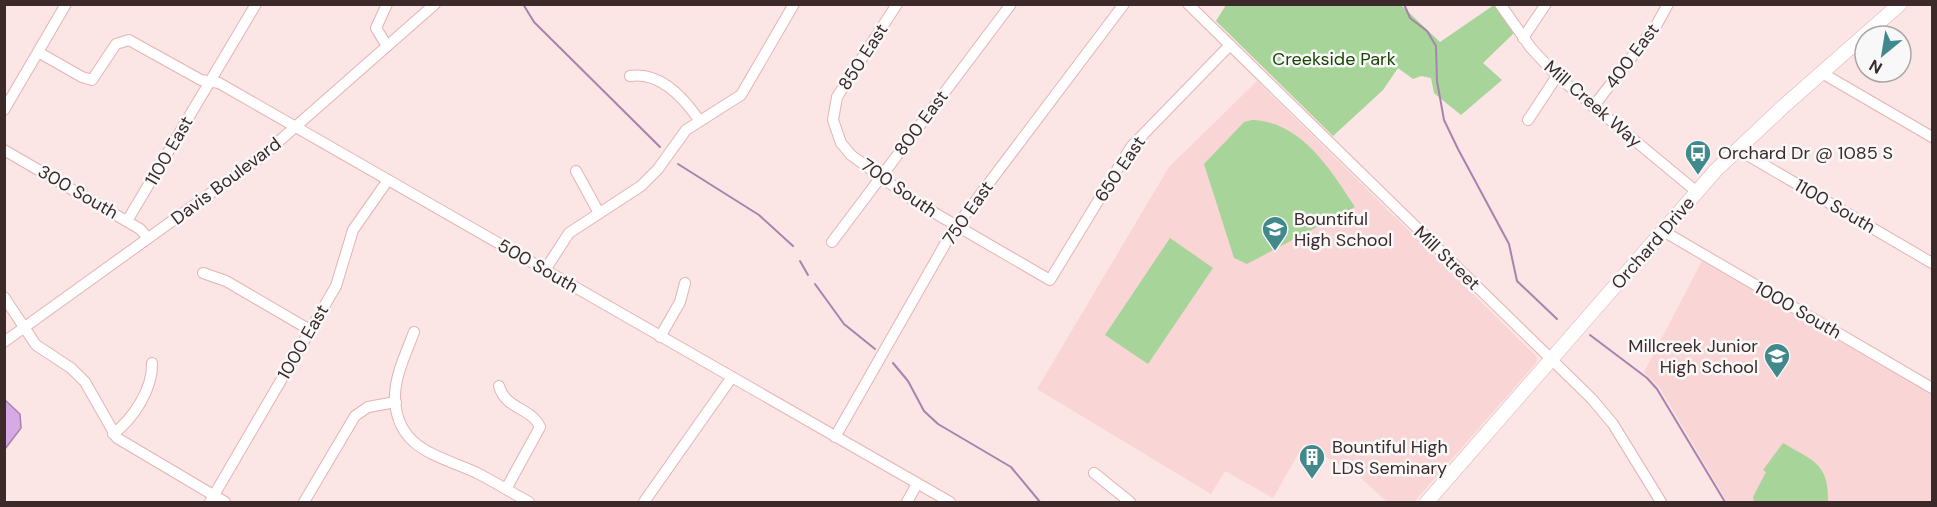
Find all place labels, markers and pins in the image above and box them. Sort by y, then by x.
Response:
bus stop icon: Orchard Dr @ 1085 S [1683,138,1713,176]
place label: Orchard Dr @ 1085 S [1718,141,1893,165]
place label: Bountiful High School [1294,207,1392,252]
school or university icon: Bountiful High School [1260,214,1290,252]
place label: Millcreek Junior High School [1628,334,1758,379]
school or university icon: Millcreek Junior High School [1762,341,1792,379]
place label: Bountiful High LDS Seminary [1332,435,1448,480]
building icon: Bountiful High LDS Seminary [1297,442,1327,480]

